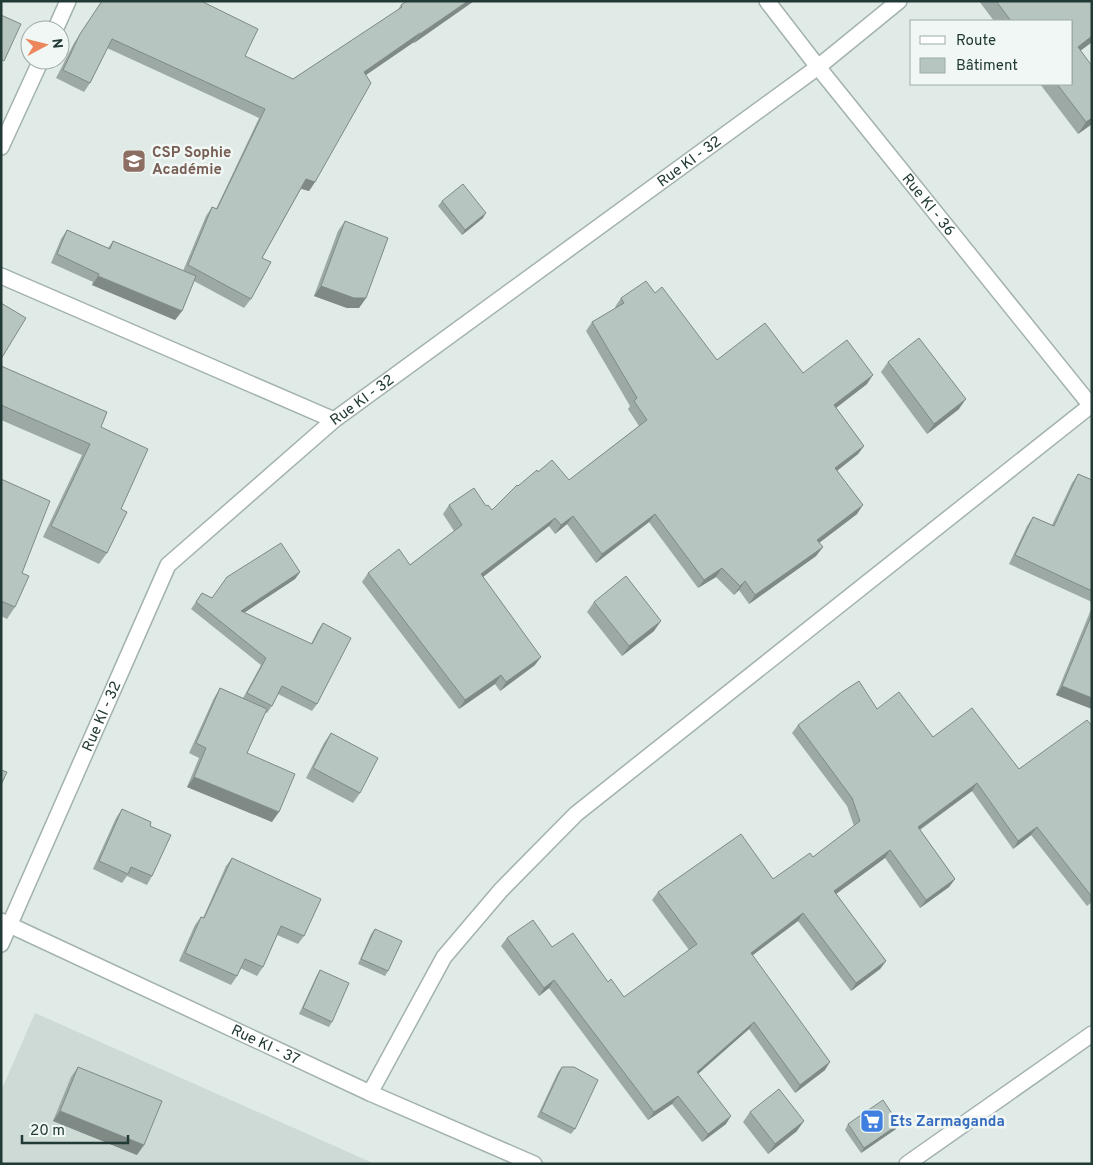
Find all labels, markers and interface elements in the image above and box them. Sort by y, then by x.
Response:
north arrow [20,20,70,70]
legend [910,20,1073,85]
text: Route [956,32,996,51]
text: N [47,38,65,50]
text: Bâtiment [956,57,1018,76]
street label: Rue KI - 32 [654,133,726,192]
place label: CSP Sophie Académie [152,144,231,180]
school or university icon: CSP Sophie Académie [121,148,147,174]
street label: Rue KI - 36 [897,170,959,241]
street label: Rue KI - 32 [327,371,399,431]
street label: Rue KI - 32 [79,679,127,755]
street label: Rue KI - 37 [228,1022,303,1070]
supermarket icon: Ets Zarmaganda [859,1108,885,1134]
scale bar [22,1112,129,1144]
place label: Ets Zarmaganda [890,1113,1005,1132]
text: 20 m [30,1122,65,1141]

